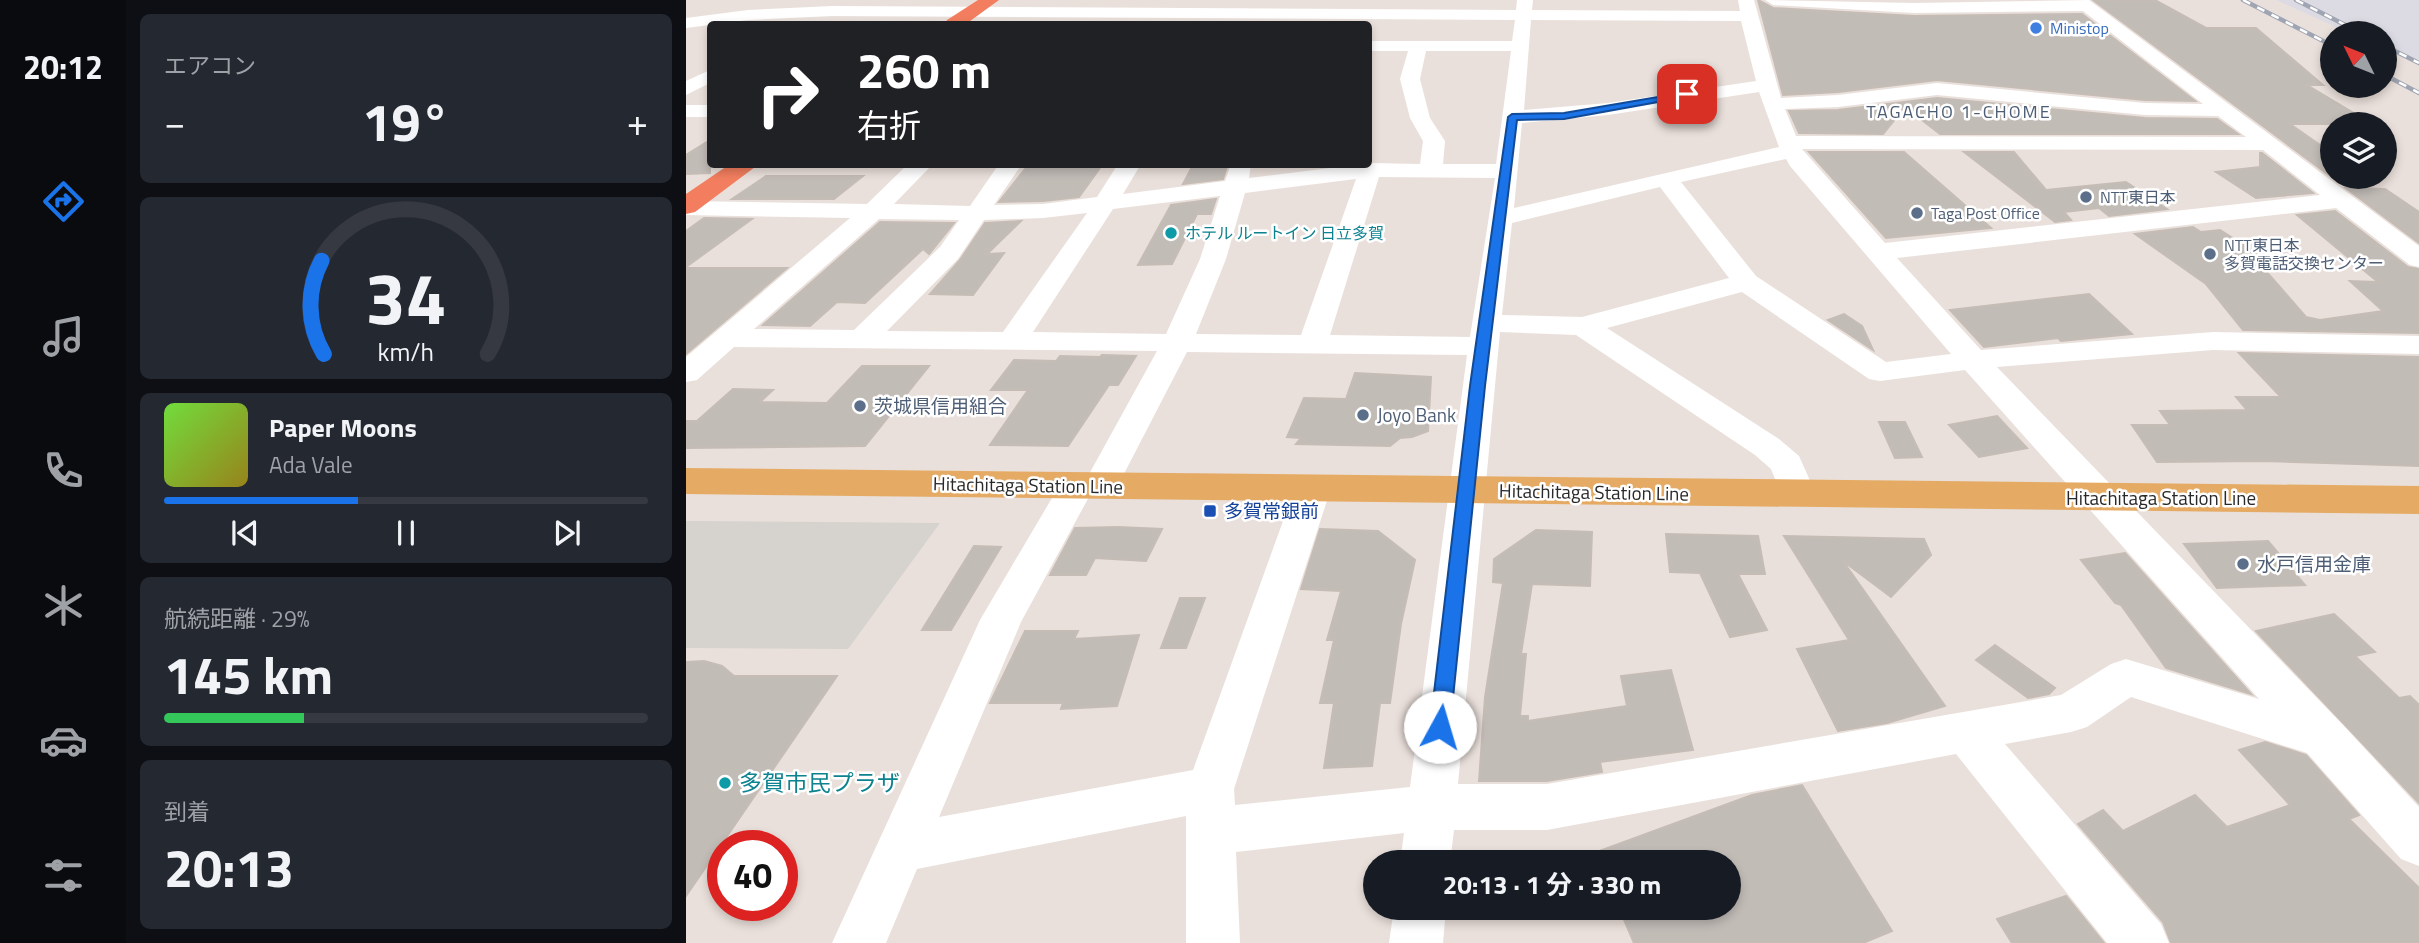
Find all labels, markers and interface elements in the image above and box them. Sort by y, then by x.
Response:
place label: Ministop [2050,16,2109,40]
marker: Ministop [2028,20,2044,36]
north arrow [2320,21,2398,98]
map controls [2320,21,2397,189]
text: 260 m [857,32,991,107]
text: 20:12 [23,43,103,91]
text: エアコン [164,48,256,83]
icon: right [742,49,833,140]
pin [1657,64,1717,124]
icon: arrive [1668,75,1706,113]
text: 19° [362,82,450,161]
text: − [164,93,185,151]
text: + [627,93,648,151]
district label: TAGACHO 1-CHOME [1866,98,2052,125]
text: 右折 [857,101,921,149]
button: layers [2320,112,2397,189]
icon: directions [39,177,88,226]
place label: NTT東日本 [2100,185,2176,209]
marker: NTT東日本 [2078,189,2094,205]
place label: Taga Post Office [1931,201,2040,225]
marker: Taga Post Office [1909,205,1925,221]
place label: ホテル ルートイン 日立多賀 [1185,221,1384,245]
marker: ホテル ルートイン 日立多賀 [1163,225,1179,241]
place label: NTT東日本 多賀電話交換センター [2224,233,2384,275]
text: 34 [365,243,447,353]
marker: NTT東日本 多賀電話交換センター [2202,246,2218,262]
icon: music [39,312,88,361]
text: km/h [378,333,434,371]
place label: 茨城県信用組合 [874,391,1007,420]
marker: 茨城県信用組合 [852,398,868,414]
place label: Joyo Bank [1377,400,1456,429]
marker: Joyo Bank [1355,407,1371,423]
text: Paper Moons [269,408,417,447]
icon: phone [39,446,88,495]
text: Ada Vale [269,447,353,482]
street label: Hitachitaga Station Line [933,468,1123,501]
street label: Hitachitaga Station Line [1499,475,1689,508]
street label: Hitachitaga Station Line [2066,483,2256,512]
place label: 多賀常銀前 [1224,496,1319,525]
marker: 多賀常銀前 [1202,503,1218,519]
icon: previous [226,514,264,552]
icon: pause [387,514,425,552]
icon: next [548,514,586,552]
place label: 水戸信用金庫 [2257,549,2371,578]
marker: 水戸信用金庫 [2235,556,2251,572]
icon: climate [39,581,88,630]
text: 航続距離 · 29% [164,601,310,636]
text: 145 km [164,635,333,714]
position arrow [1403,690,1477,764]
icon: car [39,716,88,765]
place label: 多賀市民プラザ [739,765,900,800]
marker: 多賀市民プラザ [717,775,733,791]
text: 到着 [164,794,210,829]
text: 20:13 [164,828,294,907]
speed limit sign: 40 [707,830,798,921]
icon: filters [39,851,88,900]
text: 20:13 · 1 分 · 330 m [1443,865,1661,904]

